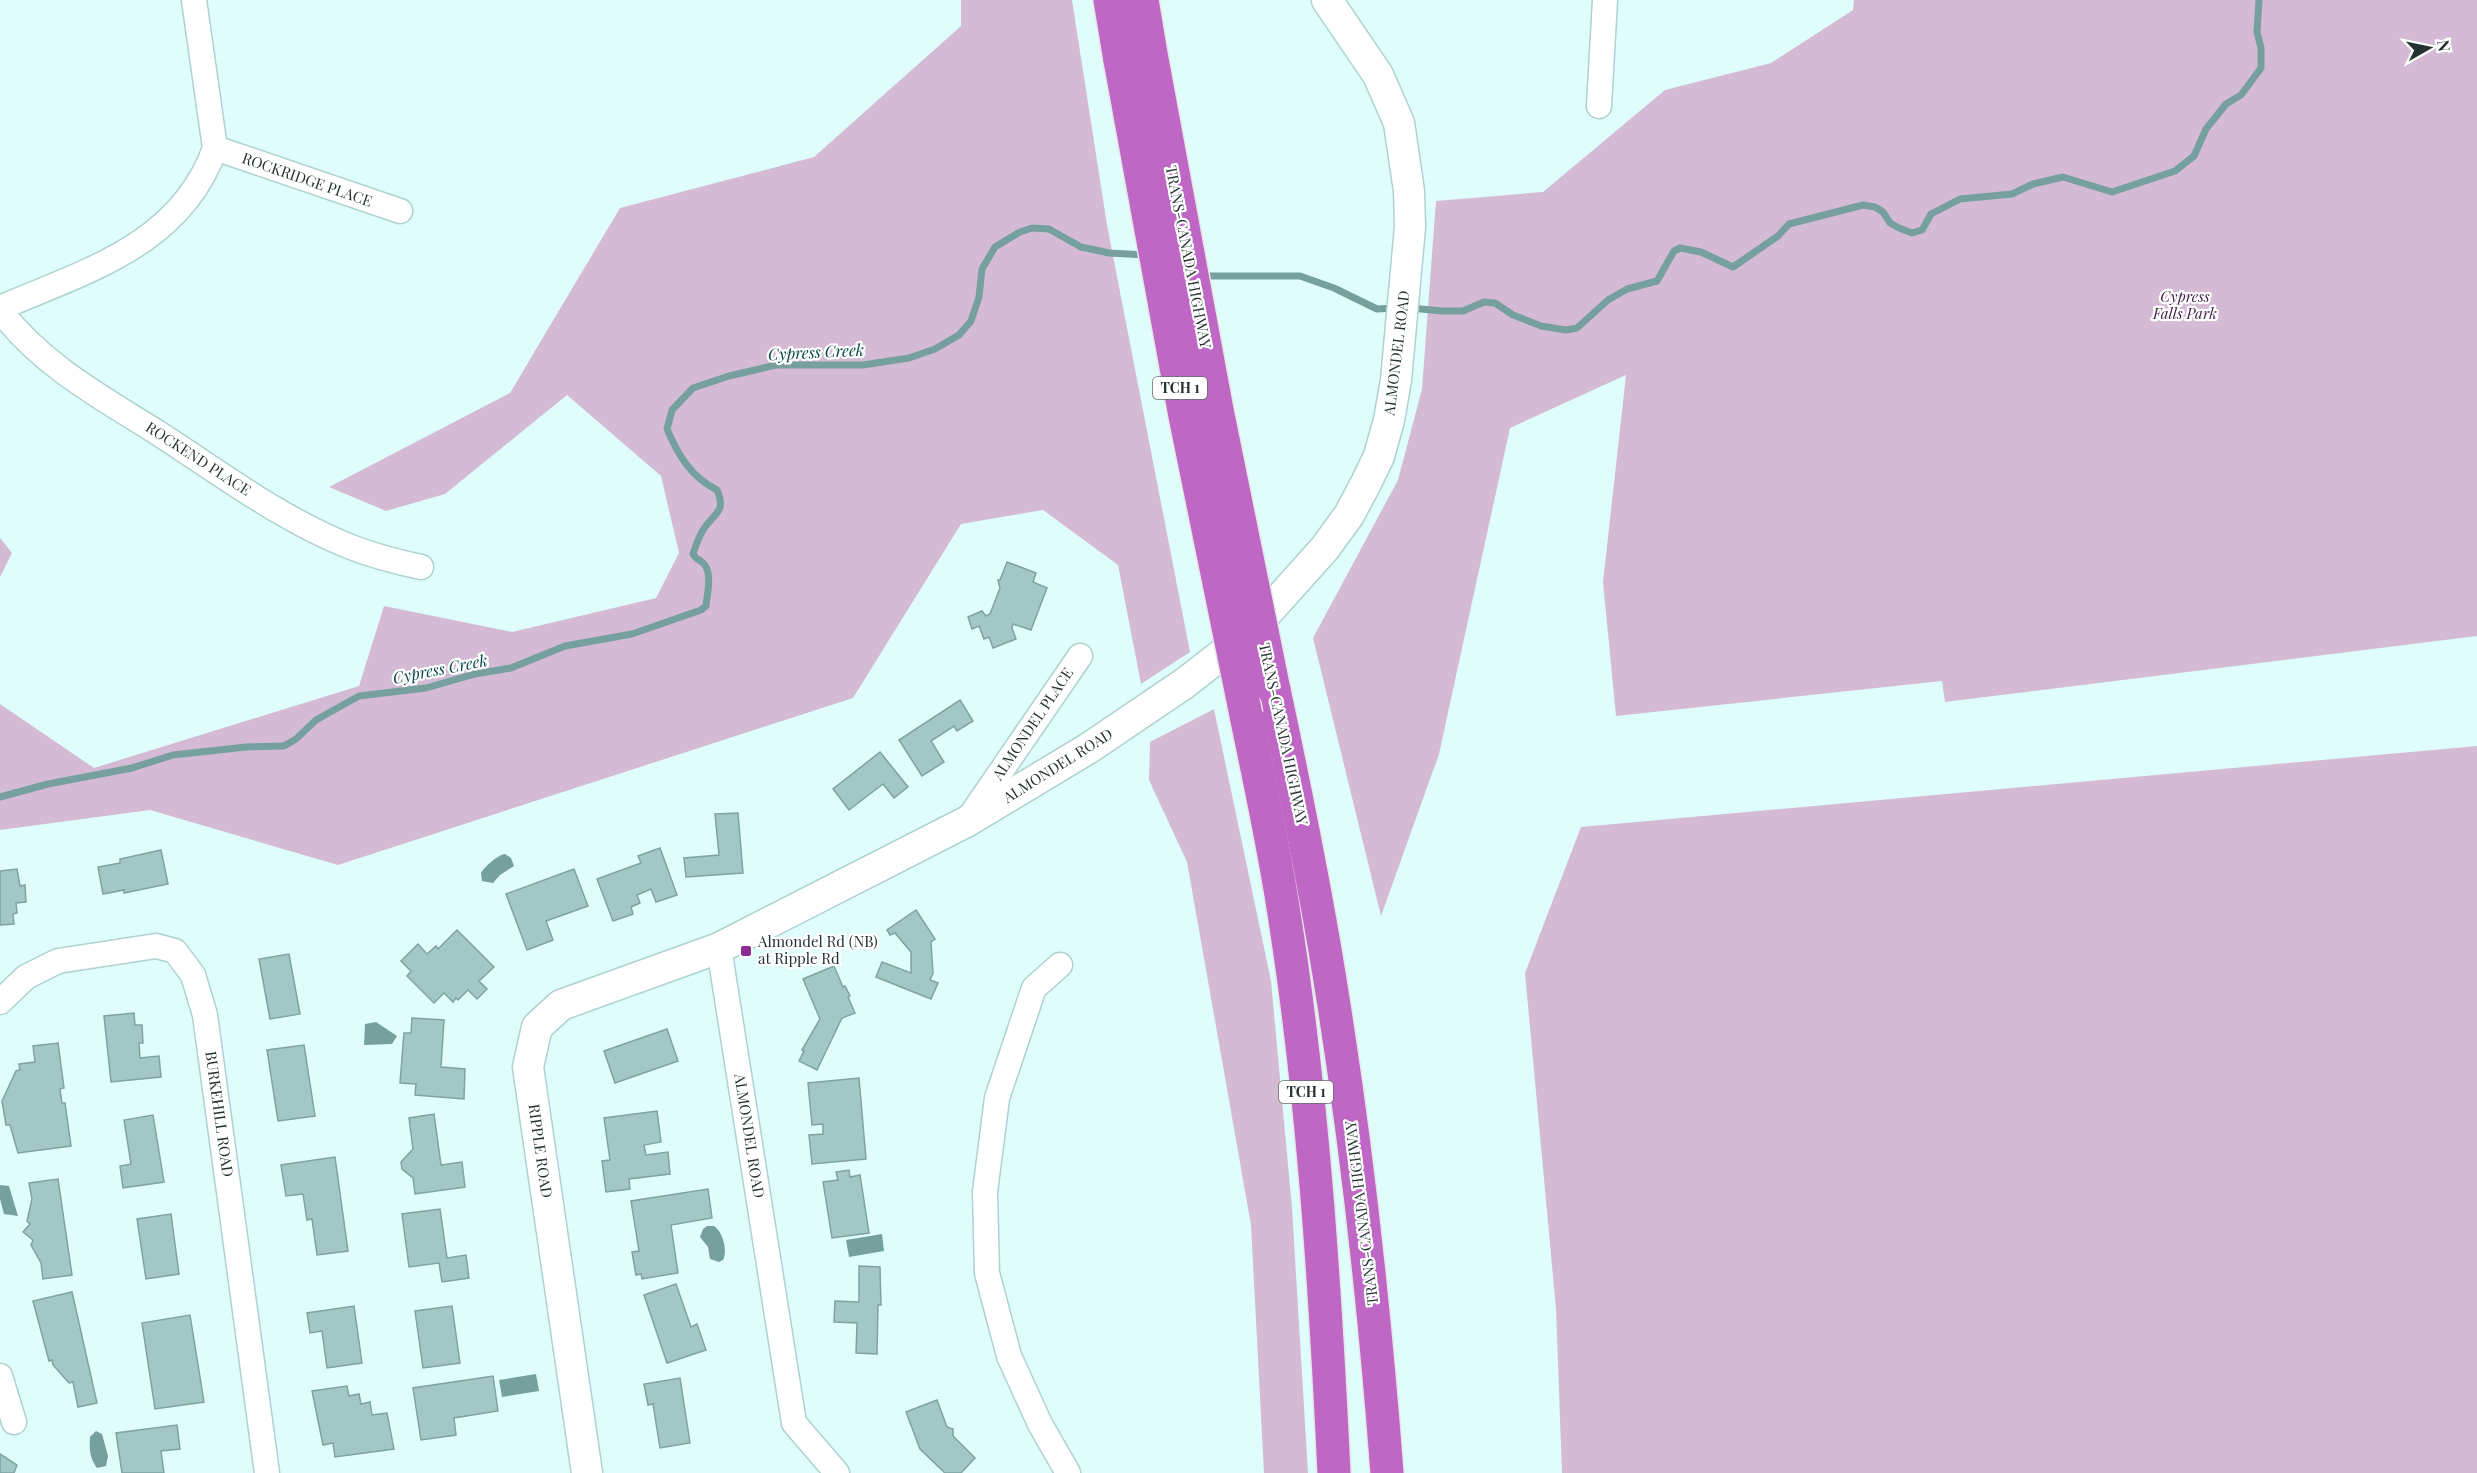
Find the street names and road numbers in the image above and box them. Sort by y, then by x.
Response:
street label: ROCKRIDGE PLACE [240,147,375,211]
street label: TRANS-CANADA HIGHWAY [1161,164,1217,350]
street label: ALMONDEL ROAD [1378,289,1414,417]
road number: TCH 1 [1153,377,1207,399]
street label: ROCKEND PLACE [142,417,255,500]
street label: TRANS-CANADA HIGHWAY [1255,641,1313,827]
street label: ALMONDEL PLACE [987,663,1077,784]
street label: ALMONDEL ROAD [998,723,1116,807]
street label: BURKEHILL ROAD [201,1050,239,1178]
street label: ALMONDEL ROAD [730,1071,770,1200]
road number: TCH 1 [1279,1081,1333,1103]
street label: RIPPLE ROAD [525,1103,557,1199]
street label: TRANS-CANADA HIGHWAY [1340,1120,1382,1307]

